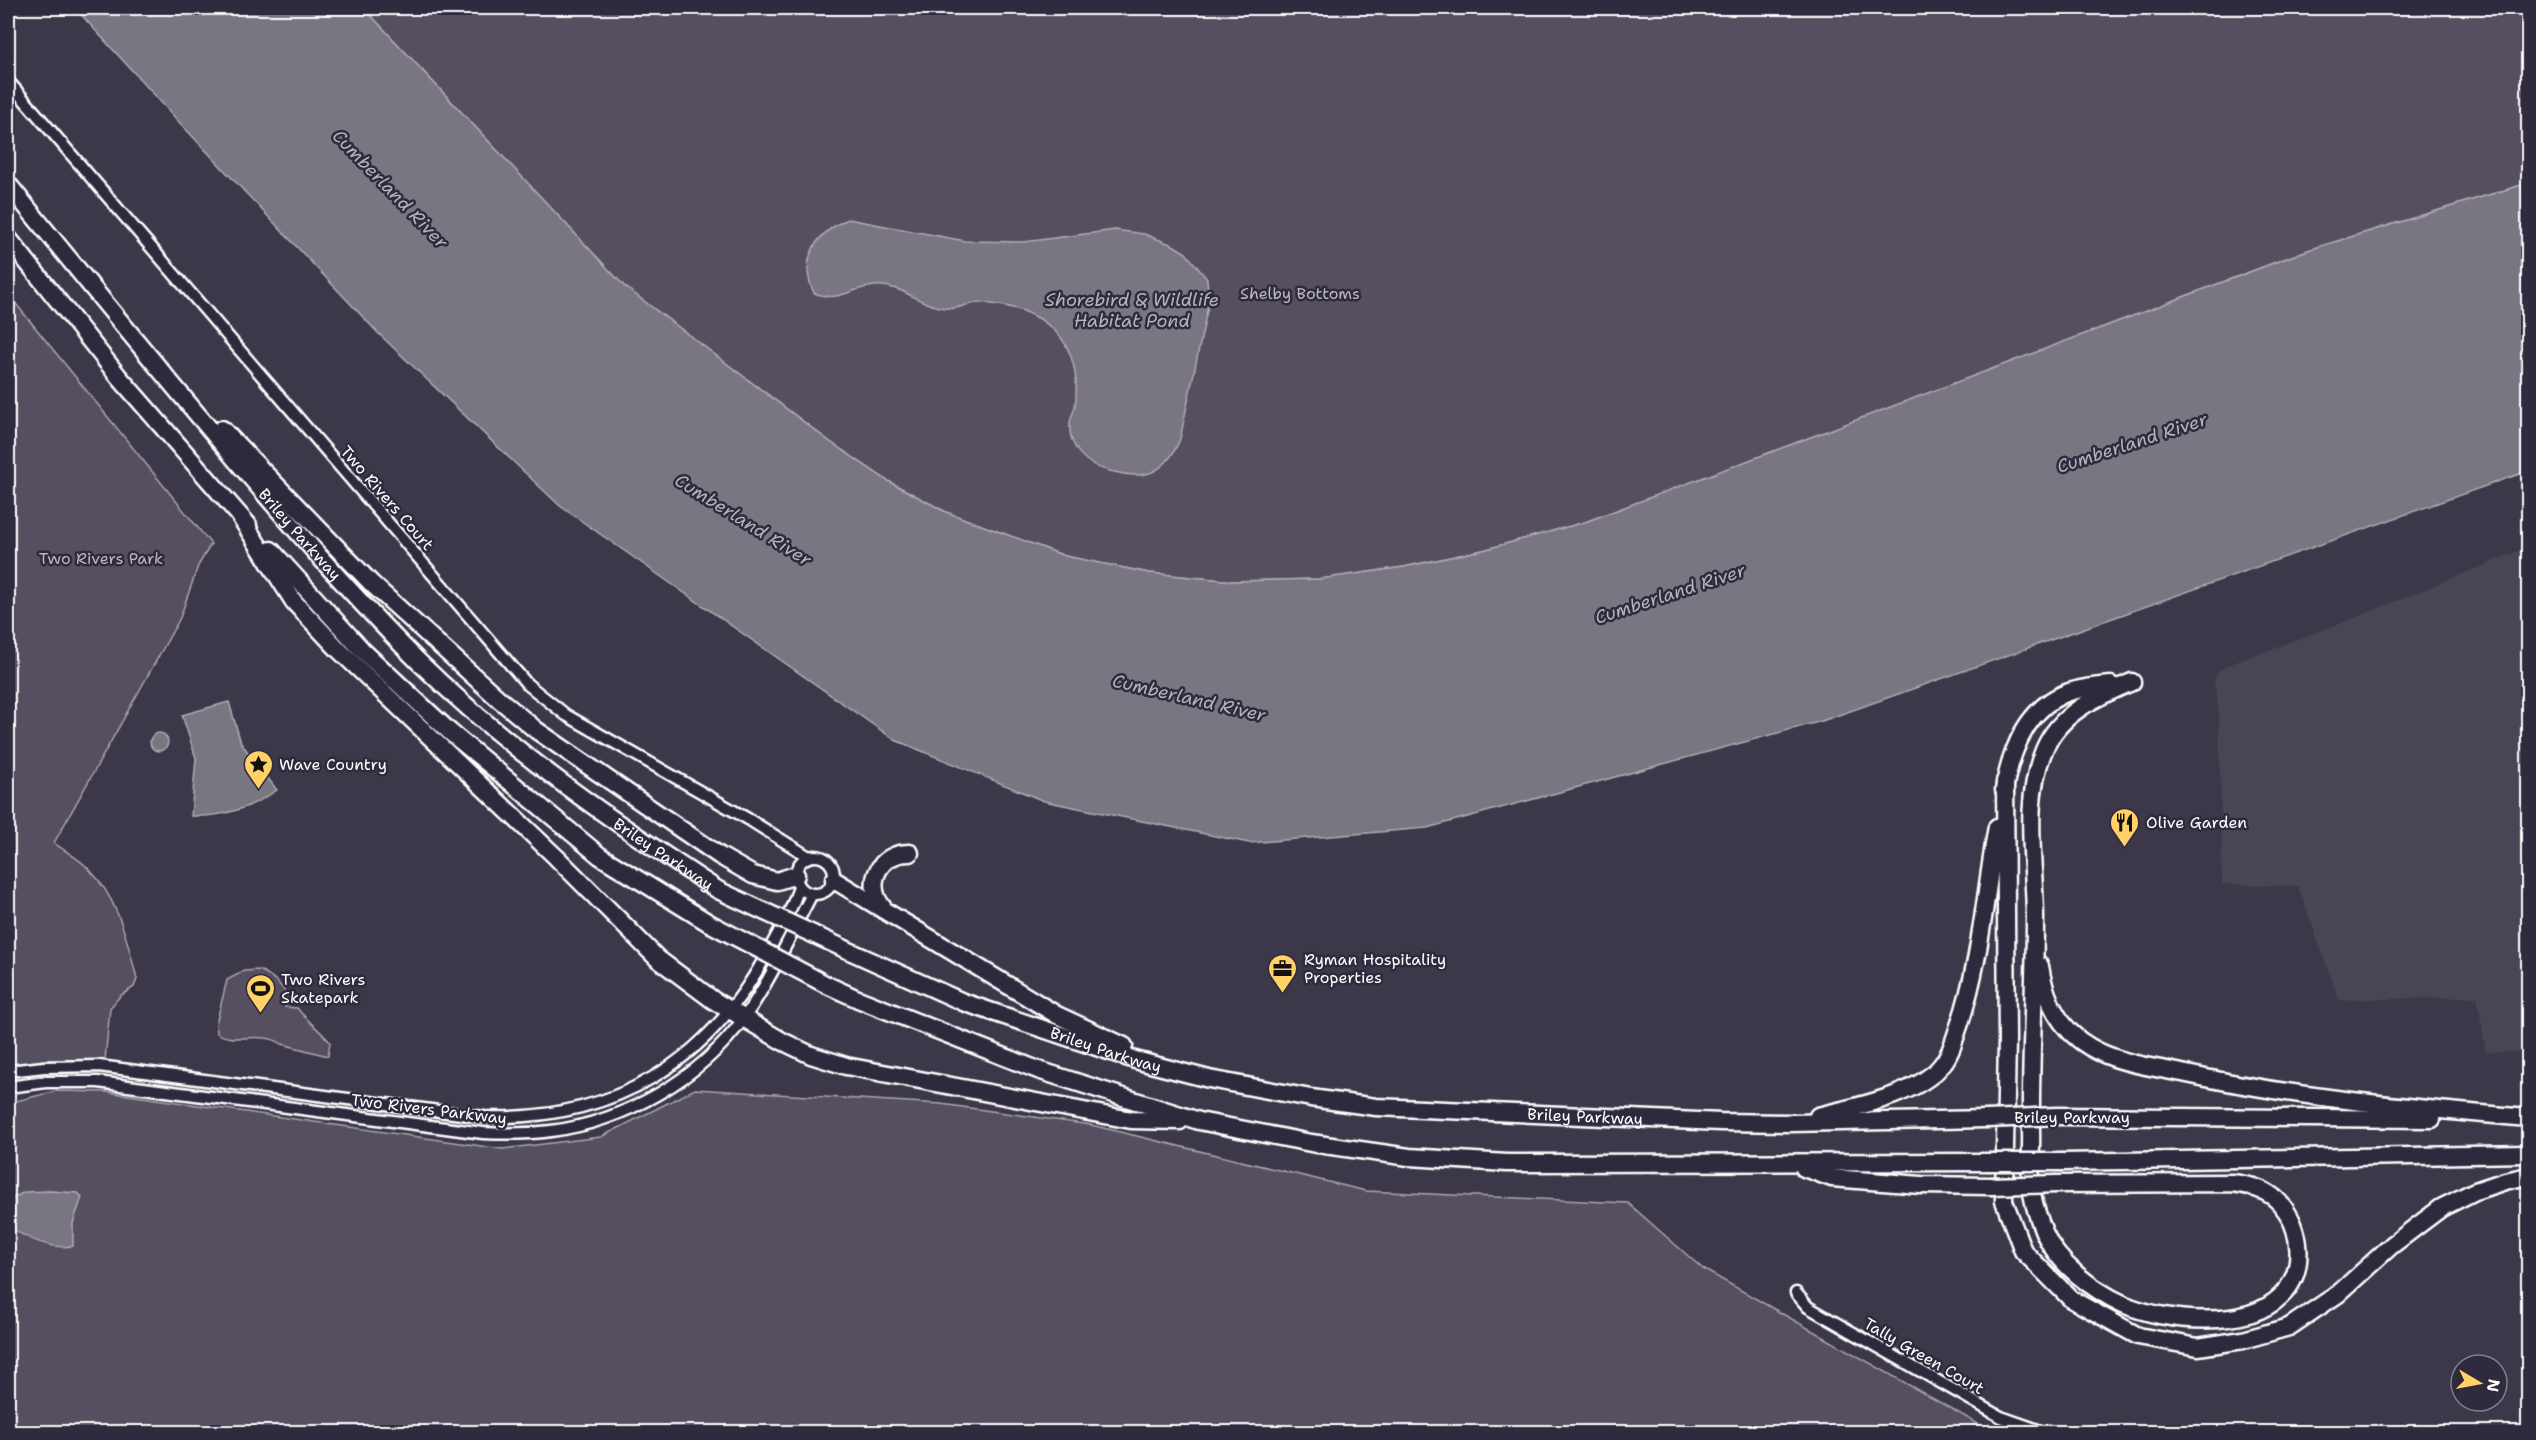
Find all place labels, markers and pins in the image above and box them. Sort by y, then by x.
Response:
place icon: Wave Country [242,748,274,790]
place label: Wave Country [279,754,387,775]
restaurant icon: Olive Garden [2109,806,2141,848]
place label: Olive Garden [2146,812,2247,833]
place label: Ryman Hospitality Properties [1304,949,1446,988]
office icon: Ryman Hospitality Properties [1267,952,1299,994]
place label: Two Rivers Skatepark [281,969,366,1008]
sports icon: Two Rivers Skatepark [244,972,276,1014]

